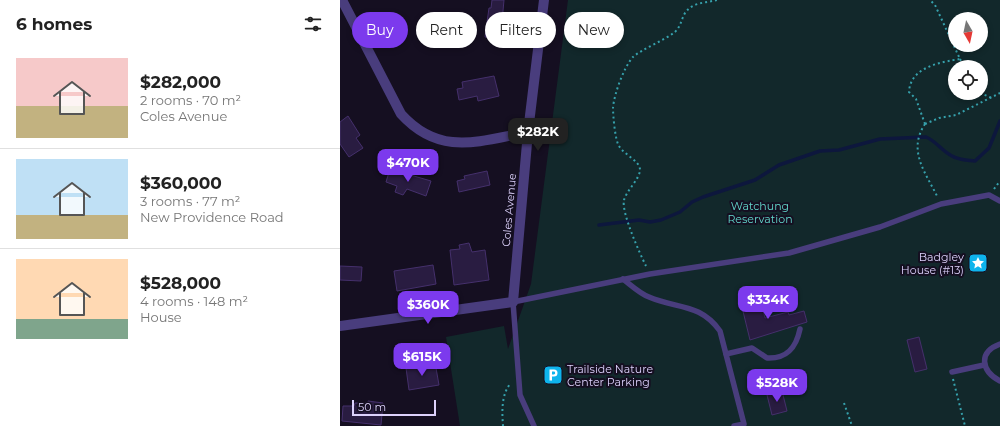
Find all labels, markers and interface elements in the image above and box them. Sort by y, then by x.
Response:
chip: Buy [352,12,408,48]
chip: Rent [416,12,477,48]
chip: Filters [485,12,556,48]
chip: New [564,12,624,48]
north arrow [948,12,988,52]
map controls [948,12,988,100]
icon: filters [302,13,324,35]
text: 6 homes [16,14,92,34]
button: locate [948,60,988,100]
text: $282,000 [140,72,221,92]
icon: home [48,74,96,122]
text: 2 rooms · 70 m² [140,92,241,108]
text: Coles Avenue [140,108,227,124]
pin: $282K [510,118,566,152]
text: $282K [517,123,559,139]
pin: $470K [380,149,436,183]
text: $470K [386,154,430,170]
street label: Coles Avenue [499,172,519,247]
text: $360,000 [140,173,222,193]
icon: home [48,175,96,223]
text: 3 rooms · 77 m² [140,193,240,209]
park label: Watchung Reservation [727,199,793,226]
text: New Providence Road [140,209,284,225]
place label: Badgley House (#13) [901,250,964,277]
place icon: Badgley House (#13) [967,252,989,274]
text: $528,000 [140,273,221,293]
icon: home [48,275,96,323]
pin: $334K [740,286,796,320]
pin: $360K [400,291,456,325]
text: $334K [747,291,789,307]
text: 4 rooms · 148 m² [140,293,248,309]
text: $360K [407,296,449,312]
text: House [140,309,182,325]
pin: $615K [394,343,450,377]
text: $615K [402,348,442,364]
place label: Trailside Nature Center Parking [567,362,653,389]
parking icon: Trailside Nature Center Parking [542,364,564,386]
pin: $528K [749,369,805,403]
text: $528K [756,374,798,390]
scale bar [352,398,436,417]
text: 50 m [358,400,386,414]

